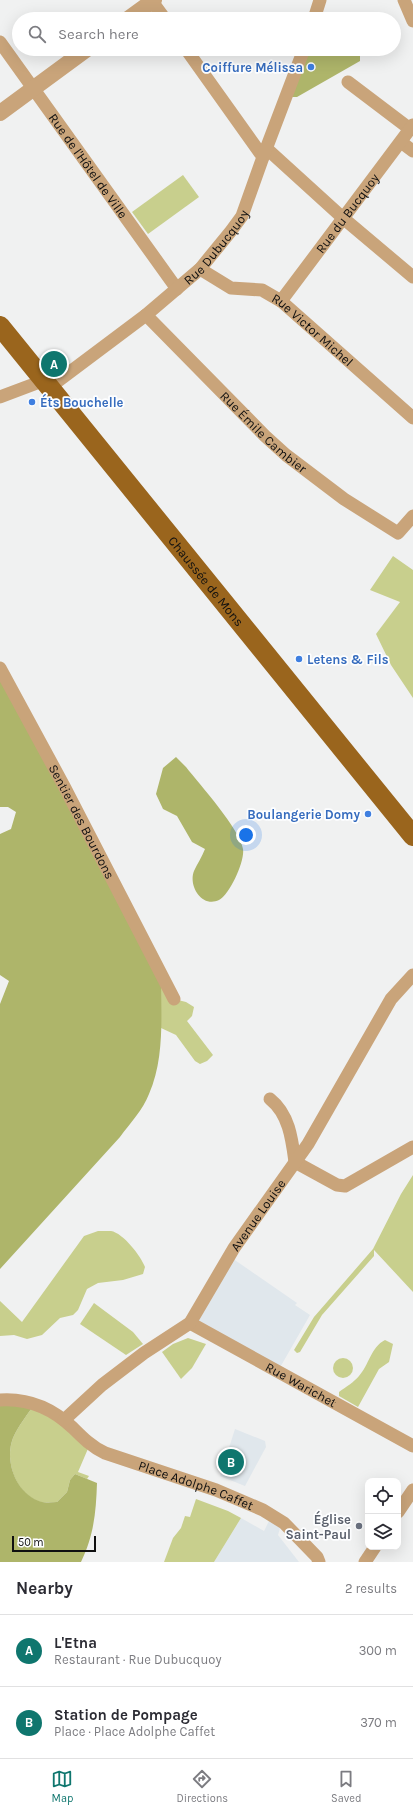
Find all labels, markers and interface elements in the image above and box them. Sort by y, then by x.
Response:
search box [12,12,401,56]
icon: search [26,23,48,45]
text: Search here [58,25,139,43]
place label: Coiffure Mélissa [202,60,303,75]
marker: Coiffure Mélissa [306,62,316,72]
street label: Rue de l'Hôtel de Ville [46,110,131,221]
street label: Rue du Bucquoy [312,170,382,256]
street label: Rue Dubucquoy [180,208,251,287]
street label: Rue Victor Michel [270,290,356,369]
pin: A [41,349,67,379]
street label: Rue Émile Cambier [218,388,310,476]
place label: Éts Bouchelle [40,393,124,410]
marker: Éts Bouchelle [27,397,37,407]
street label: Chaussée de Mons [166,533,247,629]
place label: Letens & Fils [307,652,389,667]
marker: Letens & Fils [294,654,304,664]
street label: Sentier des Bourdons [46,761,118,881]
place label: Boulangerie Domy [247,807,360,822]
marker: Boulangerie Domy [363,809,373,819]
your location [236,825,256,845]
street label: Avenue Louise [227,1176,288,1254]
street label: Rue Warichet [263,1359,339,1410]
pin: B [218,1447,244,1477]
street label: Place Adolphe Caffet [137,1457,256,1513]
map controls [365,1478,401,1550]
button: locate [365,1478,401,1514]
place label: Église Saint-Paul [285,1510,351,1542]
button: layers [365,1514,401,1550]
marker: Église Saint-Paul [354,1521,364,1531]
scale bar [12,1534,96,1553]
text: 50 m [18,1536,44,1549]
text: Nearby [16,1578,73,1598]
text: 2 results [345,1581,397,1596]
text: L'Etna [54,1634,97,1652]
text: A [25,1643,33,1658]
text: 300 m [359,1643,397,1658]
text: Restaurant · Rue Dubucquoy [54,1652,221,1667]
text: Station de Pompage [54,1706,198,1724]
text: B [25,1715,33,1730]
text: 370 m [360,1715,397,1730]
text: Place · Place Adolphe Caffet [54,1724,215,1739]
tab: Map [51,1768,73,1805]
tab: Directions [176,1768,228,1805]
tab: Saved [331,1768,362,1805]

